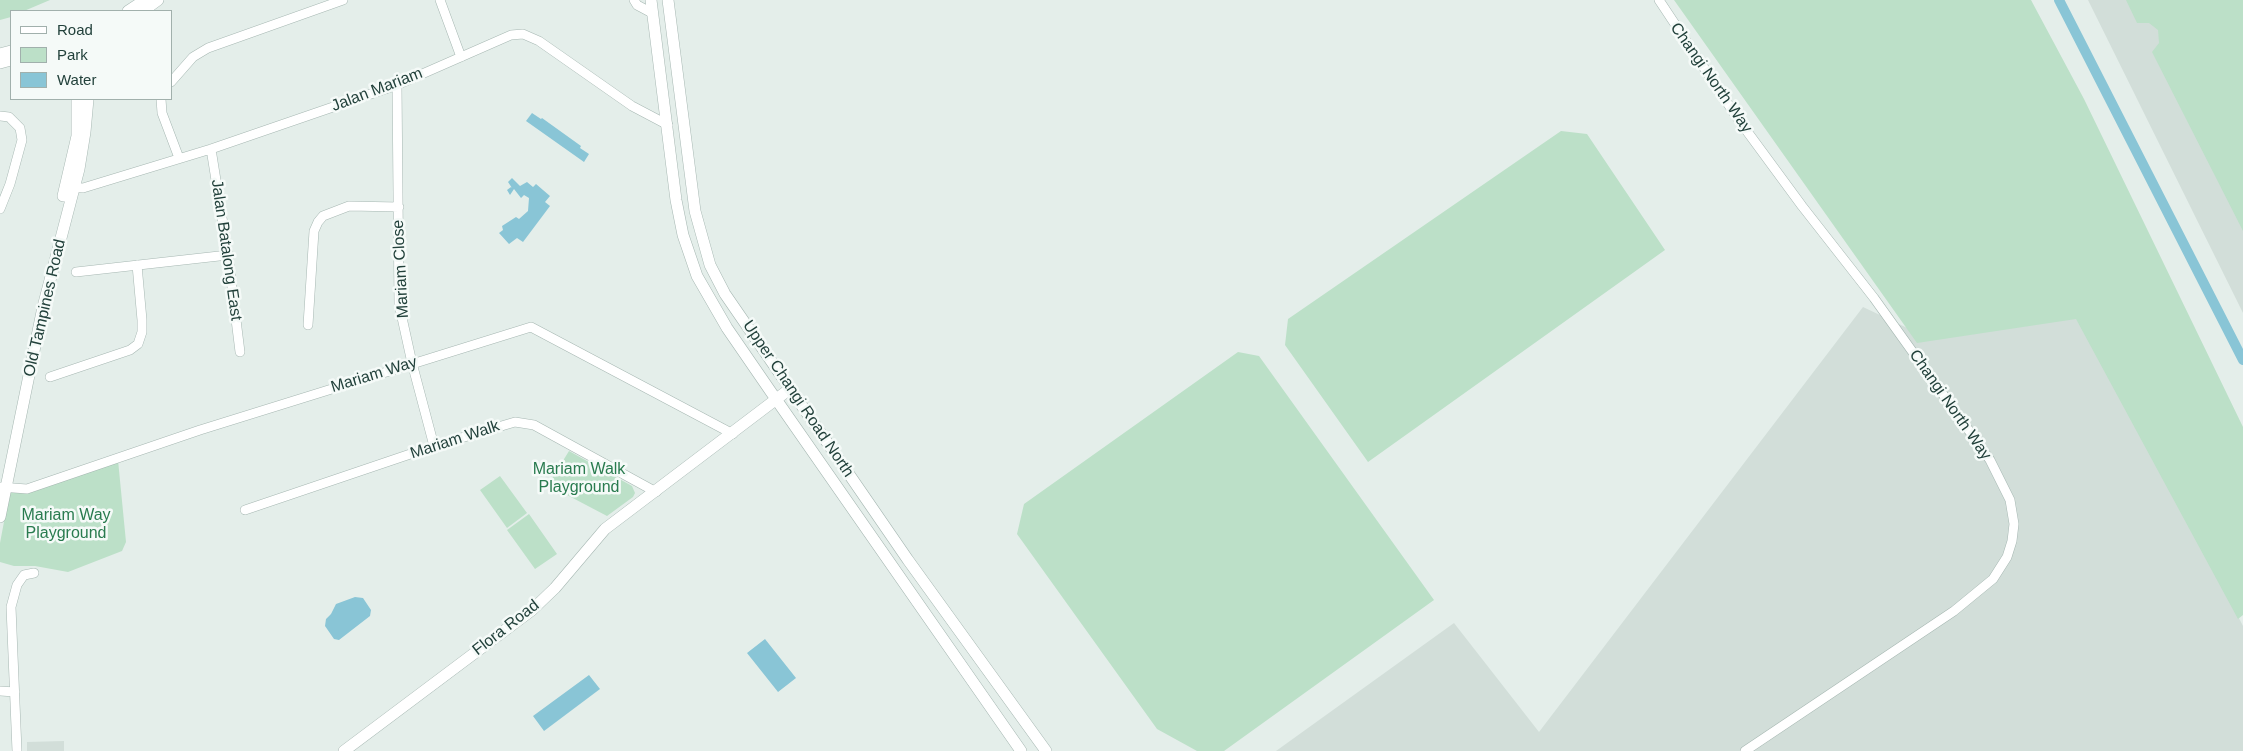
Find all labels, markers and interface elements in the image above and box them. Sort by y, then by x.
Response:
legend [10,10,172,100]
street label: Changi North Way [1666,19,1756,137]
text: Road [57,21,93,38]
text: Park [57,46,88,63]
street label: Jalan Mariam [329,64,425,116]
text: Water [57,71,96,88]
street label: Jalan Batalong East [207,178,245,322]
street label: Mariam Close [389,219,413,319]
street label: Old Tampines Road [20,237,70,379]
street label: Upper Changi Road North [738,317,858,481]
street label: Changi North Way [1905,346,1995,464]
street label: Mariam Way [329,353,419,397]
street label: Mariam Walk [408,417,502,463]
park label: Mariam Walk Playground [533,460,625,498]
park label: Mariam Way Playground [21,506,111,544]
street label: Flora Road [469,596,543,660]

